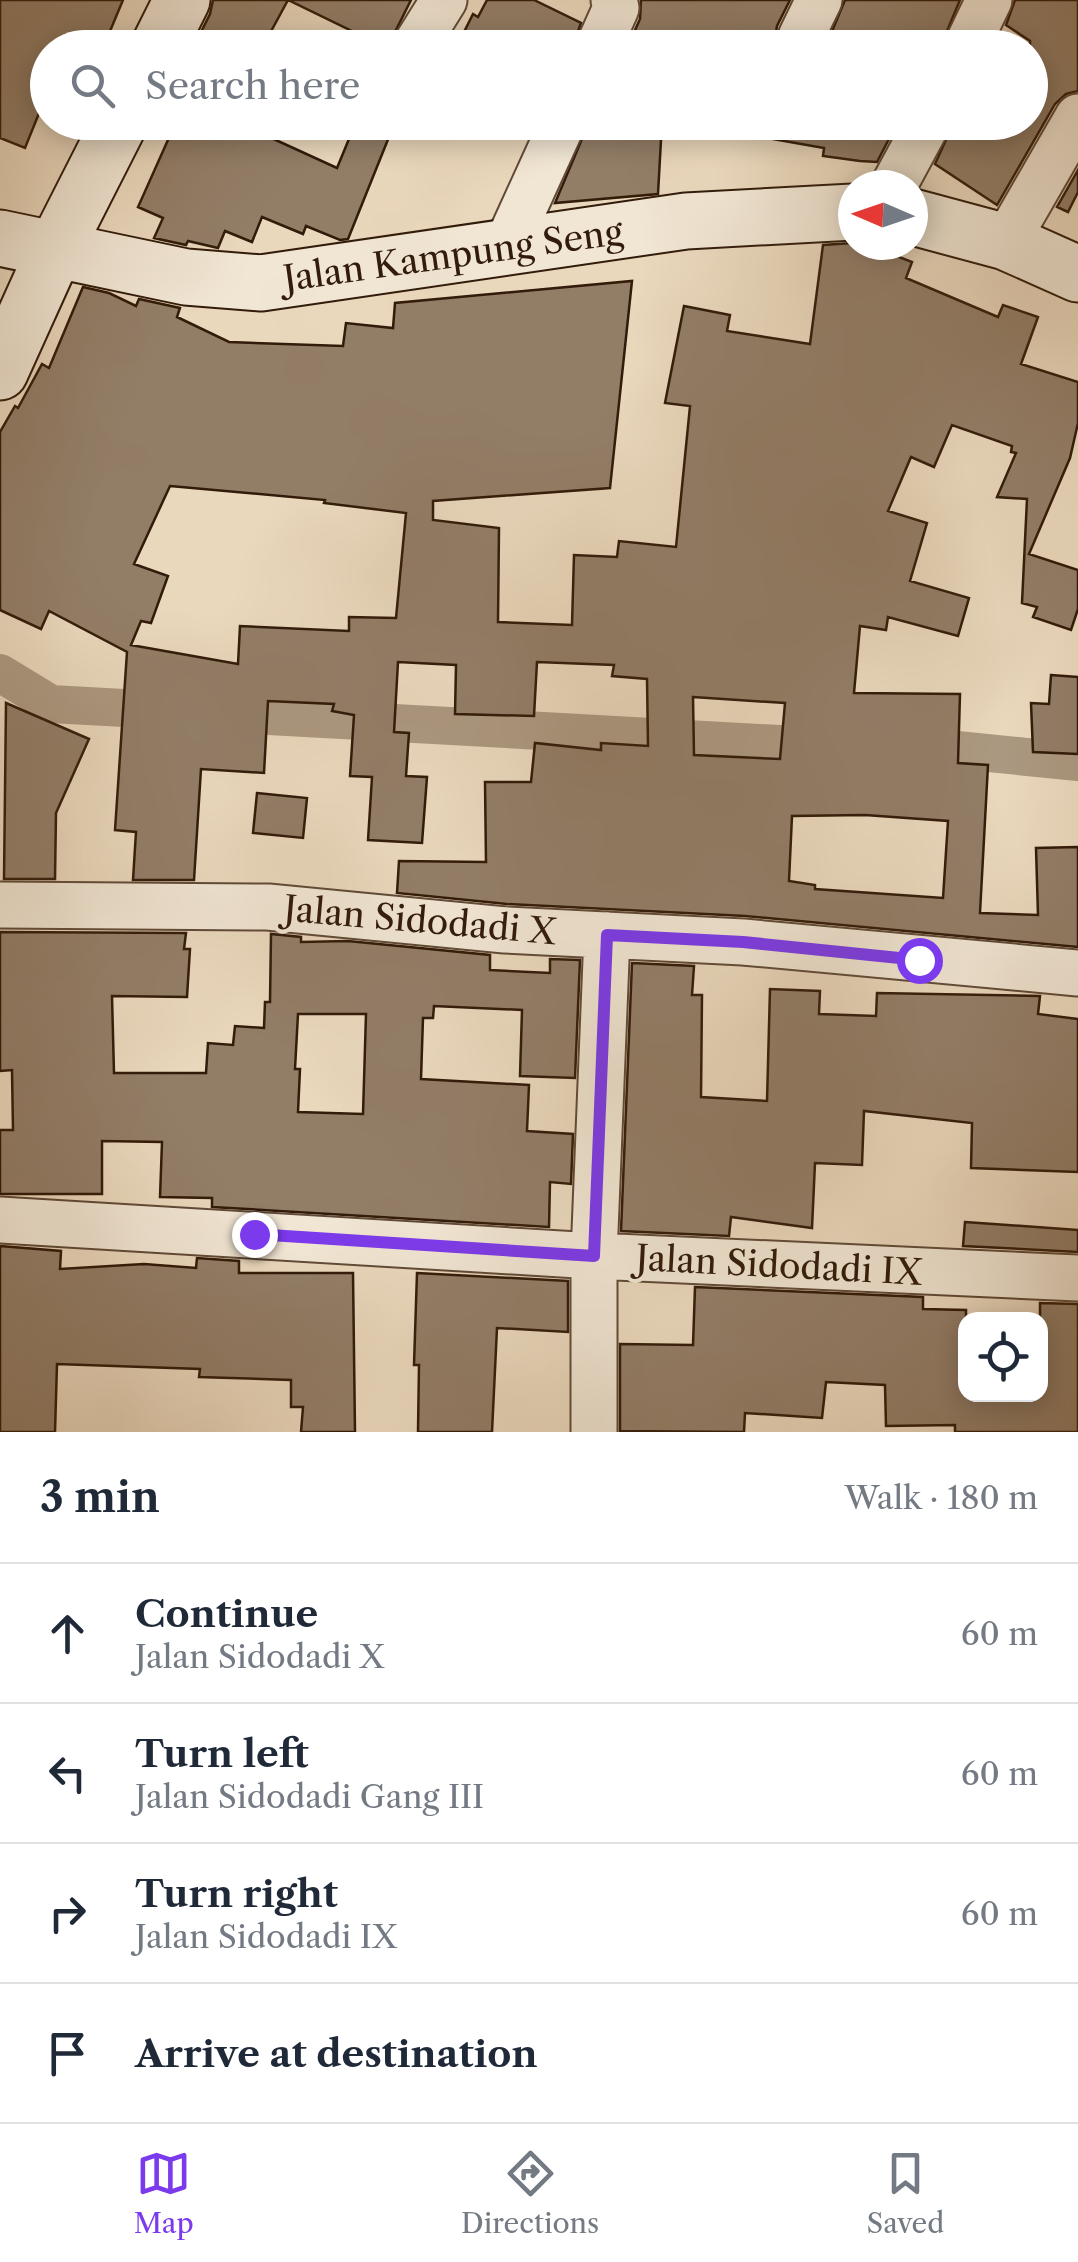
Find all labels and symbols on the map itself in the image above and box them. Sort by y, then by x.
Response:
north arrow [838,170,928,260]
street label: Jalan Kampung Seng [275,210,626,301]
street label: Jalan Sidodadi X [277,886,558,953]
route start [897,938,943,984]
route end [232,1212,278,1258]
street label: Jalan Sidodadi IX [630,1236,924,1294]

